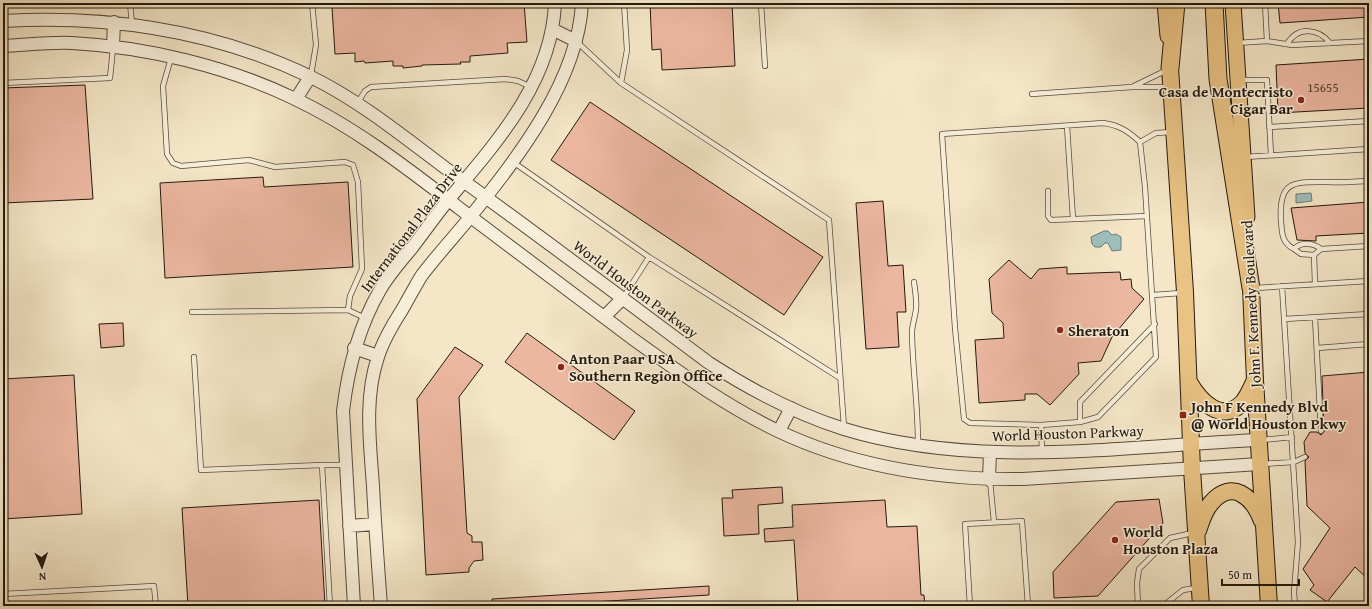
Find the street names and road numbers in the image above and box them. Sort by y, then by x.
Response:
street label: International Plaza Drive [355,158,467,296]
street label: John F. Kennedy Boulevard [1236,220,1266,390]
street label: World Houston Parkway [569,235,703,343]
street label: World Houston Parkway [992,420,1145,446]

